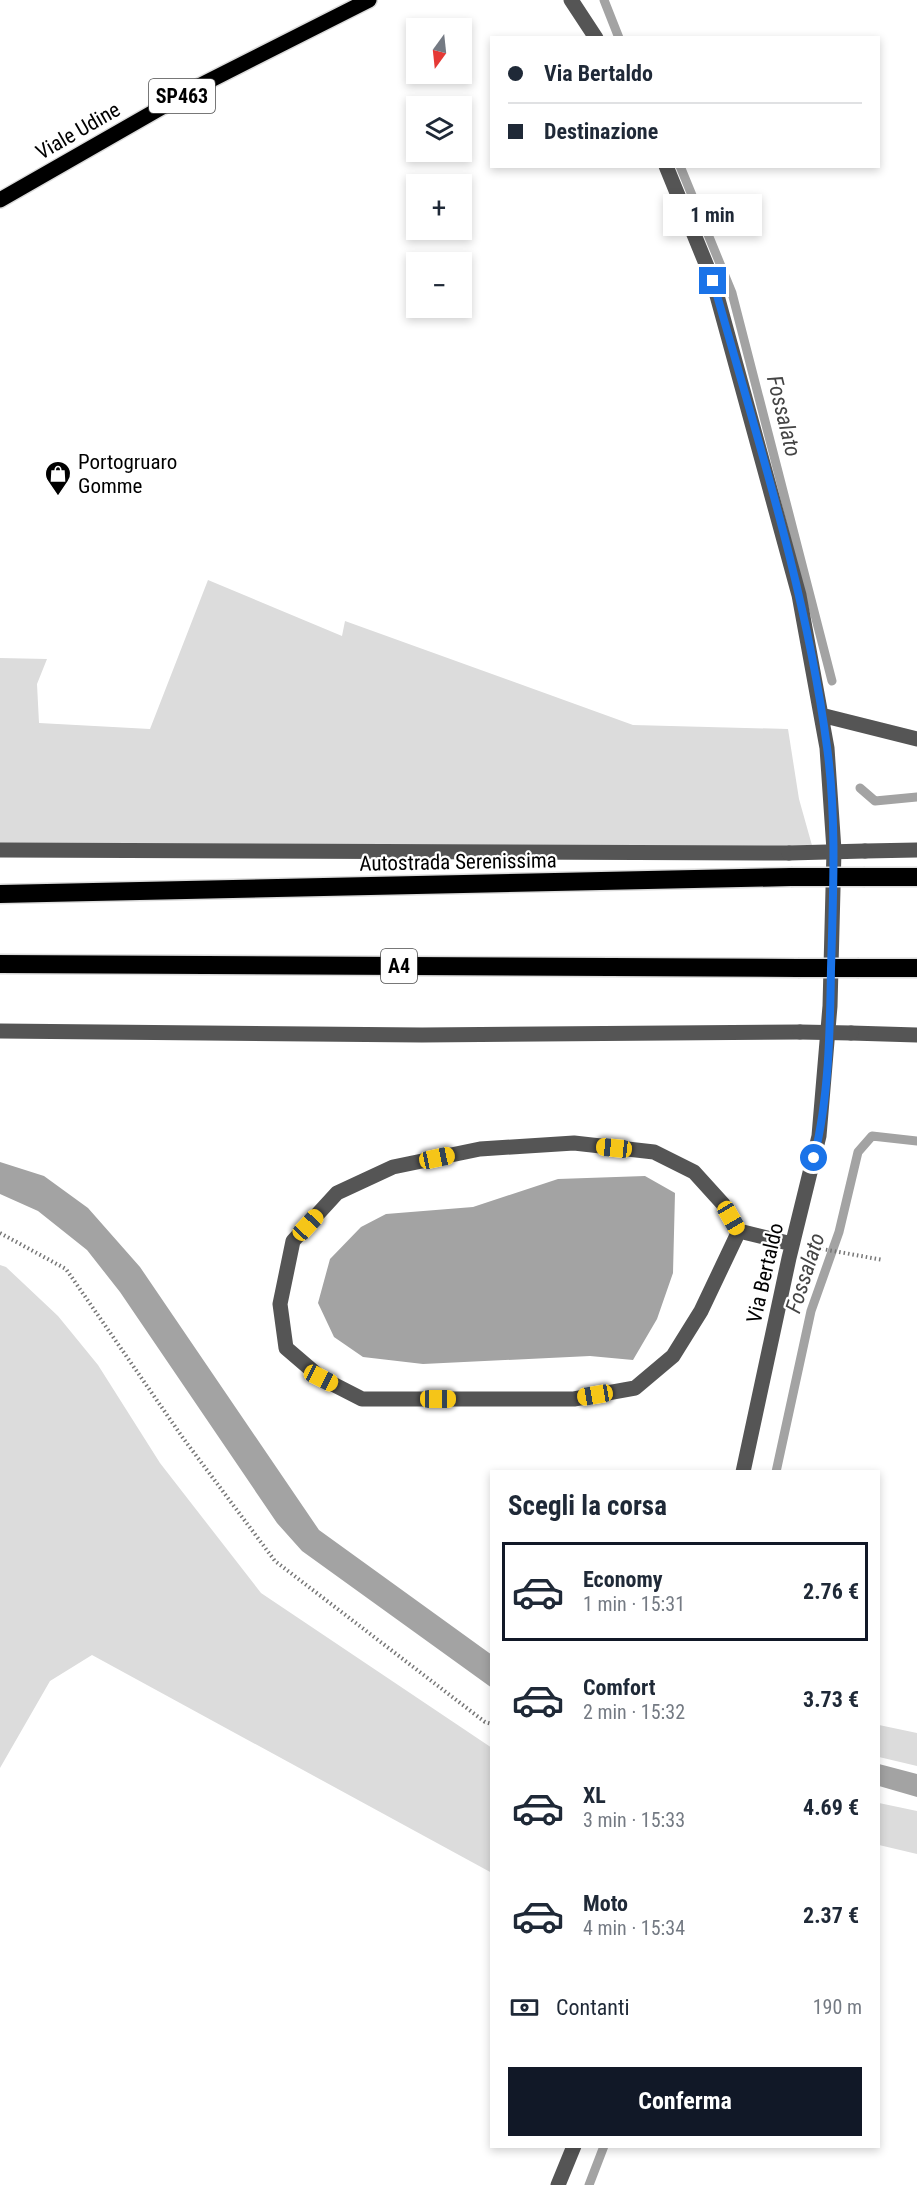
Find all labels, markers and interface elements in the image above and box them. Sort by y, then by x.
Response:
north arrow [406,18,472,84]
map controls [406,18,472,318]
text: Via Bertaldo [544,61,653,86]
road number: SP463 [149,79,215,113]
button: layers [406,96,472,162]
street label: Viale Udine [32,97,124,165]
text: Destinazione [544,119,658,144]
button: + [406,174,472,240]
callout: 1 min [664,194,762,236]
text: 1 min [690,203,735,227]
button: − [406,252,472,318]
route end [699,267,726,294]
water label: Fossalato [762,373,806,459]
place label: Portogruaro Gomme [78,450,177,498]
shop icon: Portogruaro Gomme [43,459,73,497]
street label: Autostrada Serenissima [359,848,557,876]
road number: A4 [381,949,417,983]
car [595,1137,633,1159]
route start [800,1144,827,1171]
car [418,1145,456,1171]
car [714,1198,748,1238]
car [289,1206,327,1244]
street label: Via Bertaldo [742,1221,788,1325]
water label: Fossalato [780,1230,830,1316]
car [301,1362,341,1394]
car [576,1383,614,1407]
car [420,1390,456,1408]
text: Scegli la corsa [508,1490,667,1522]
icon: car [511,1565,565,1619]
text: Economy [583,1567,663,1592]
text: 2.76 € [803,1579,859,1604]
text: 1 min · 15:31 [583,1592,685,1616]
icon: car [511,1673,565,1727]
text: Comfort [583,1675,656,1700]
text: 3.73 € [803,1687,859,1712]
text: 2 min · 15:32 [583,1700,685,1724]
icon: car [511,1781,565,1835]
text: XL [583,1783,606,1808]
text: 4.69 € [803,1795,859,1820]
text: 3 min · 15:33 [583,1808,685,1832]
icon: car [511,1889,565,1943]
text: Moto [583,1891,628,1916]
text: 2.37 € [803,1903,859,1928]
text: 4 min · 15:34 [583,1916,685,1940]
icon: cash [508,1991,541,2024]
text: Contanti [556,1995,629,2020]
text: 190 m [813,1995,862,2019]
button: Conferma [508,2067,862,2136]

